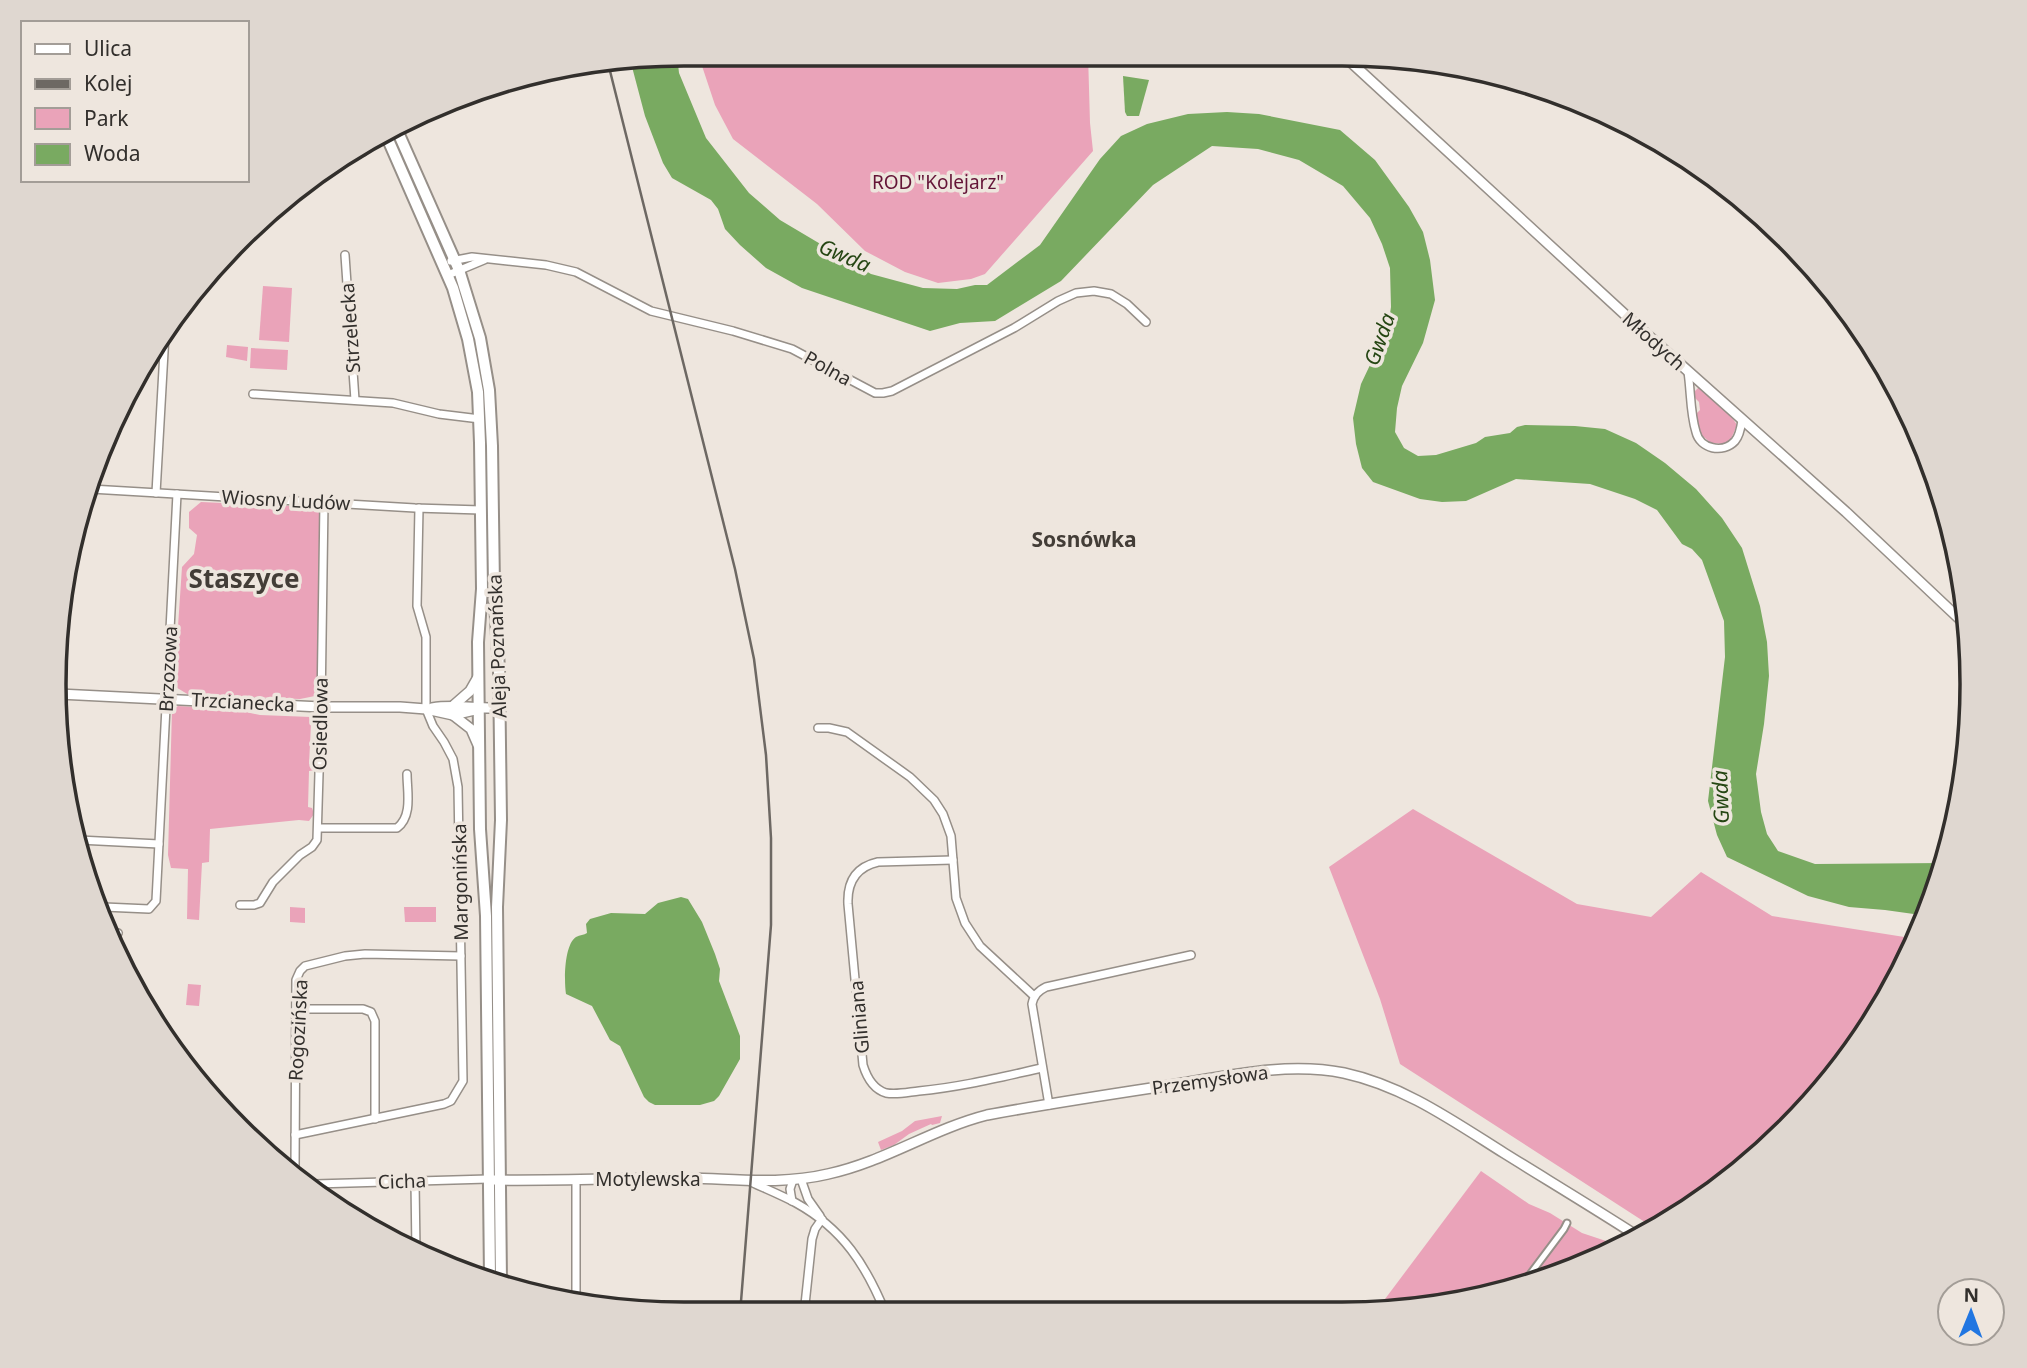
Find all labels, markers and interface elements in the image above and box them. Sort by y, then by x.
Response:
legend [21,21,248,182]
text: Ulica [84,34,132,62]
text: Kolej [84,69,132,97]
text: Park [84,104,129,132]
text: Woda [84,139,141,167]
park label: ROD "Kolejarz" [872,169,1004,195]
water label: Gwda [815,232,875,278]
street label: Strzelecka [334,282,366,374]
street label: Młodych [1617,306,1691,376]
water label: Gwda [1357,309,1401,369]
street label: Polna [800,344,856,392]
street label: Wiosny Ludów [221,484,351,516]
district label: Sosnówka [1031,525,1137,553]
district label: Staszyce [189,560,299,596]
street label: Aleja Poznańska [481,574,513,718]
street label: Brzozowa [153,625,183,713]
street label: Osiedlowa [306,677,334,771]
street label: Trzcianecka [191,686,295,718]
water label: Gwda [1705,770,1735,824]
street label: Margonińska [446,823,474,941]
street label: Rogozińska [282,978,314,1082]
street label: Gliniana [843,979,875,1055]
street label: Przemysłowa [1150,1059,1270,1101]
street label: Motylewska [595,1166,701,1192]
street label: Cicha [377,1167,427,1195]
north arrow [1936,1277,2006,1347]
text: N [1963,1282,1979,1308]

